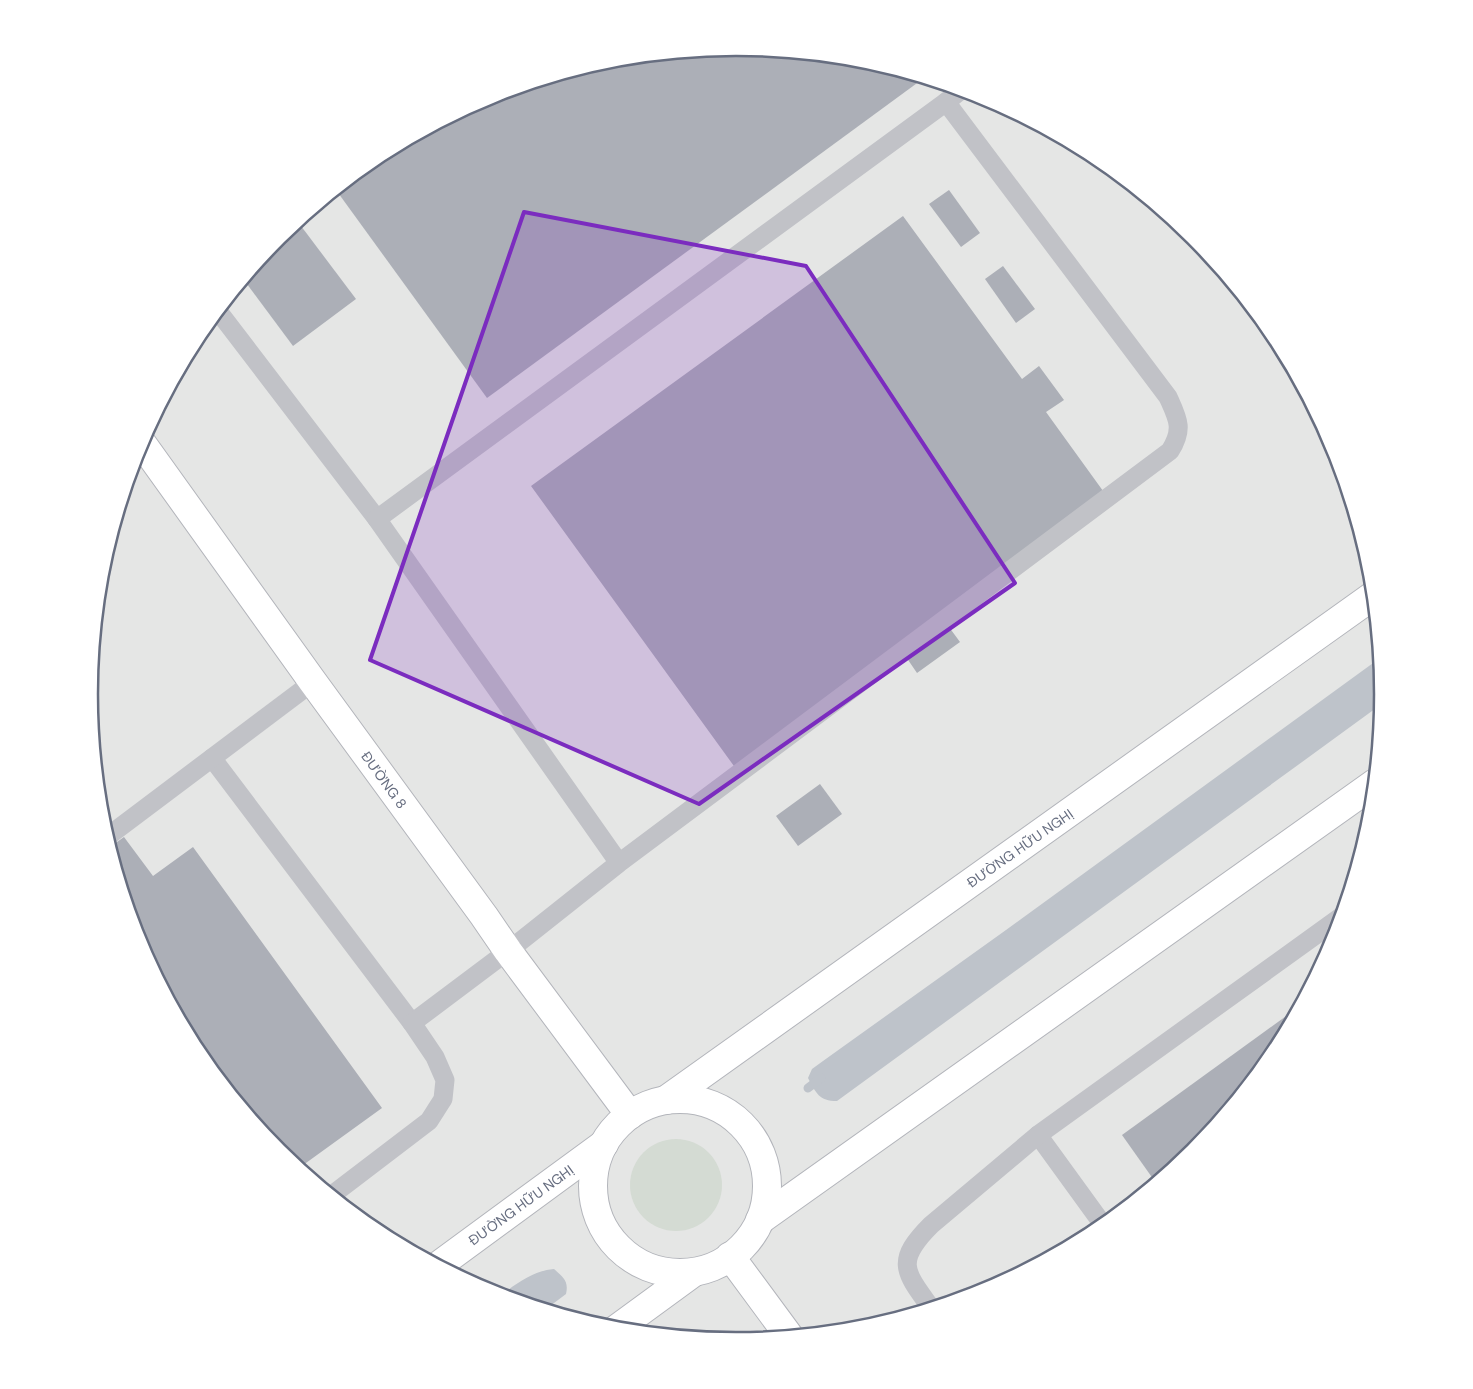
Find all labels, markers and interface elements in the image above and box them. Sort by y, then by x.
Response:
street label: ĐƯỜNG 8 [357,748,411,812]
street label: ĐƯỜNG HỮU NGHỊ [963,804,1077,892]
street label: ĐƯỜNG HỮU NGHỊ [465,1161,577,1249]

